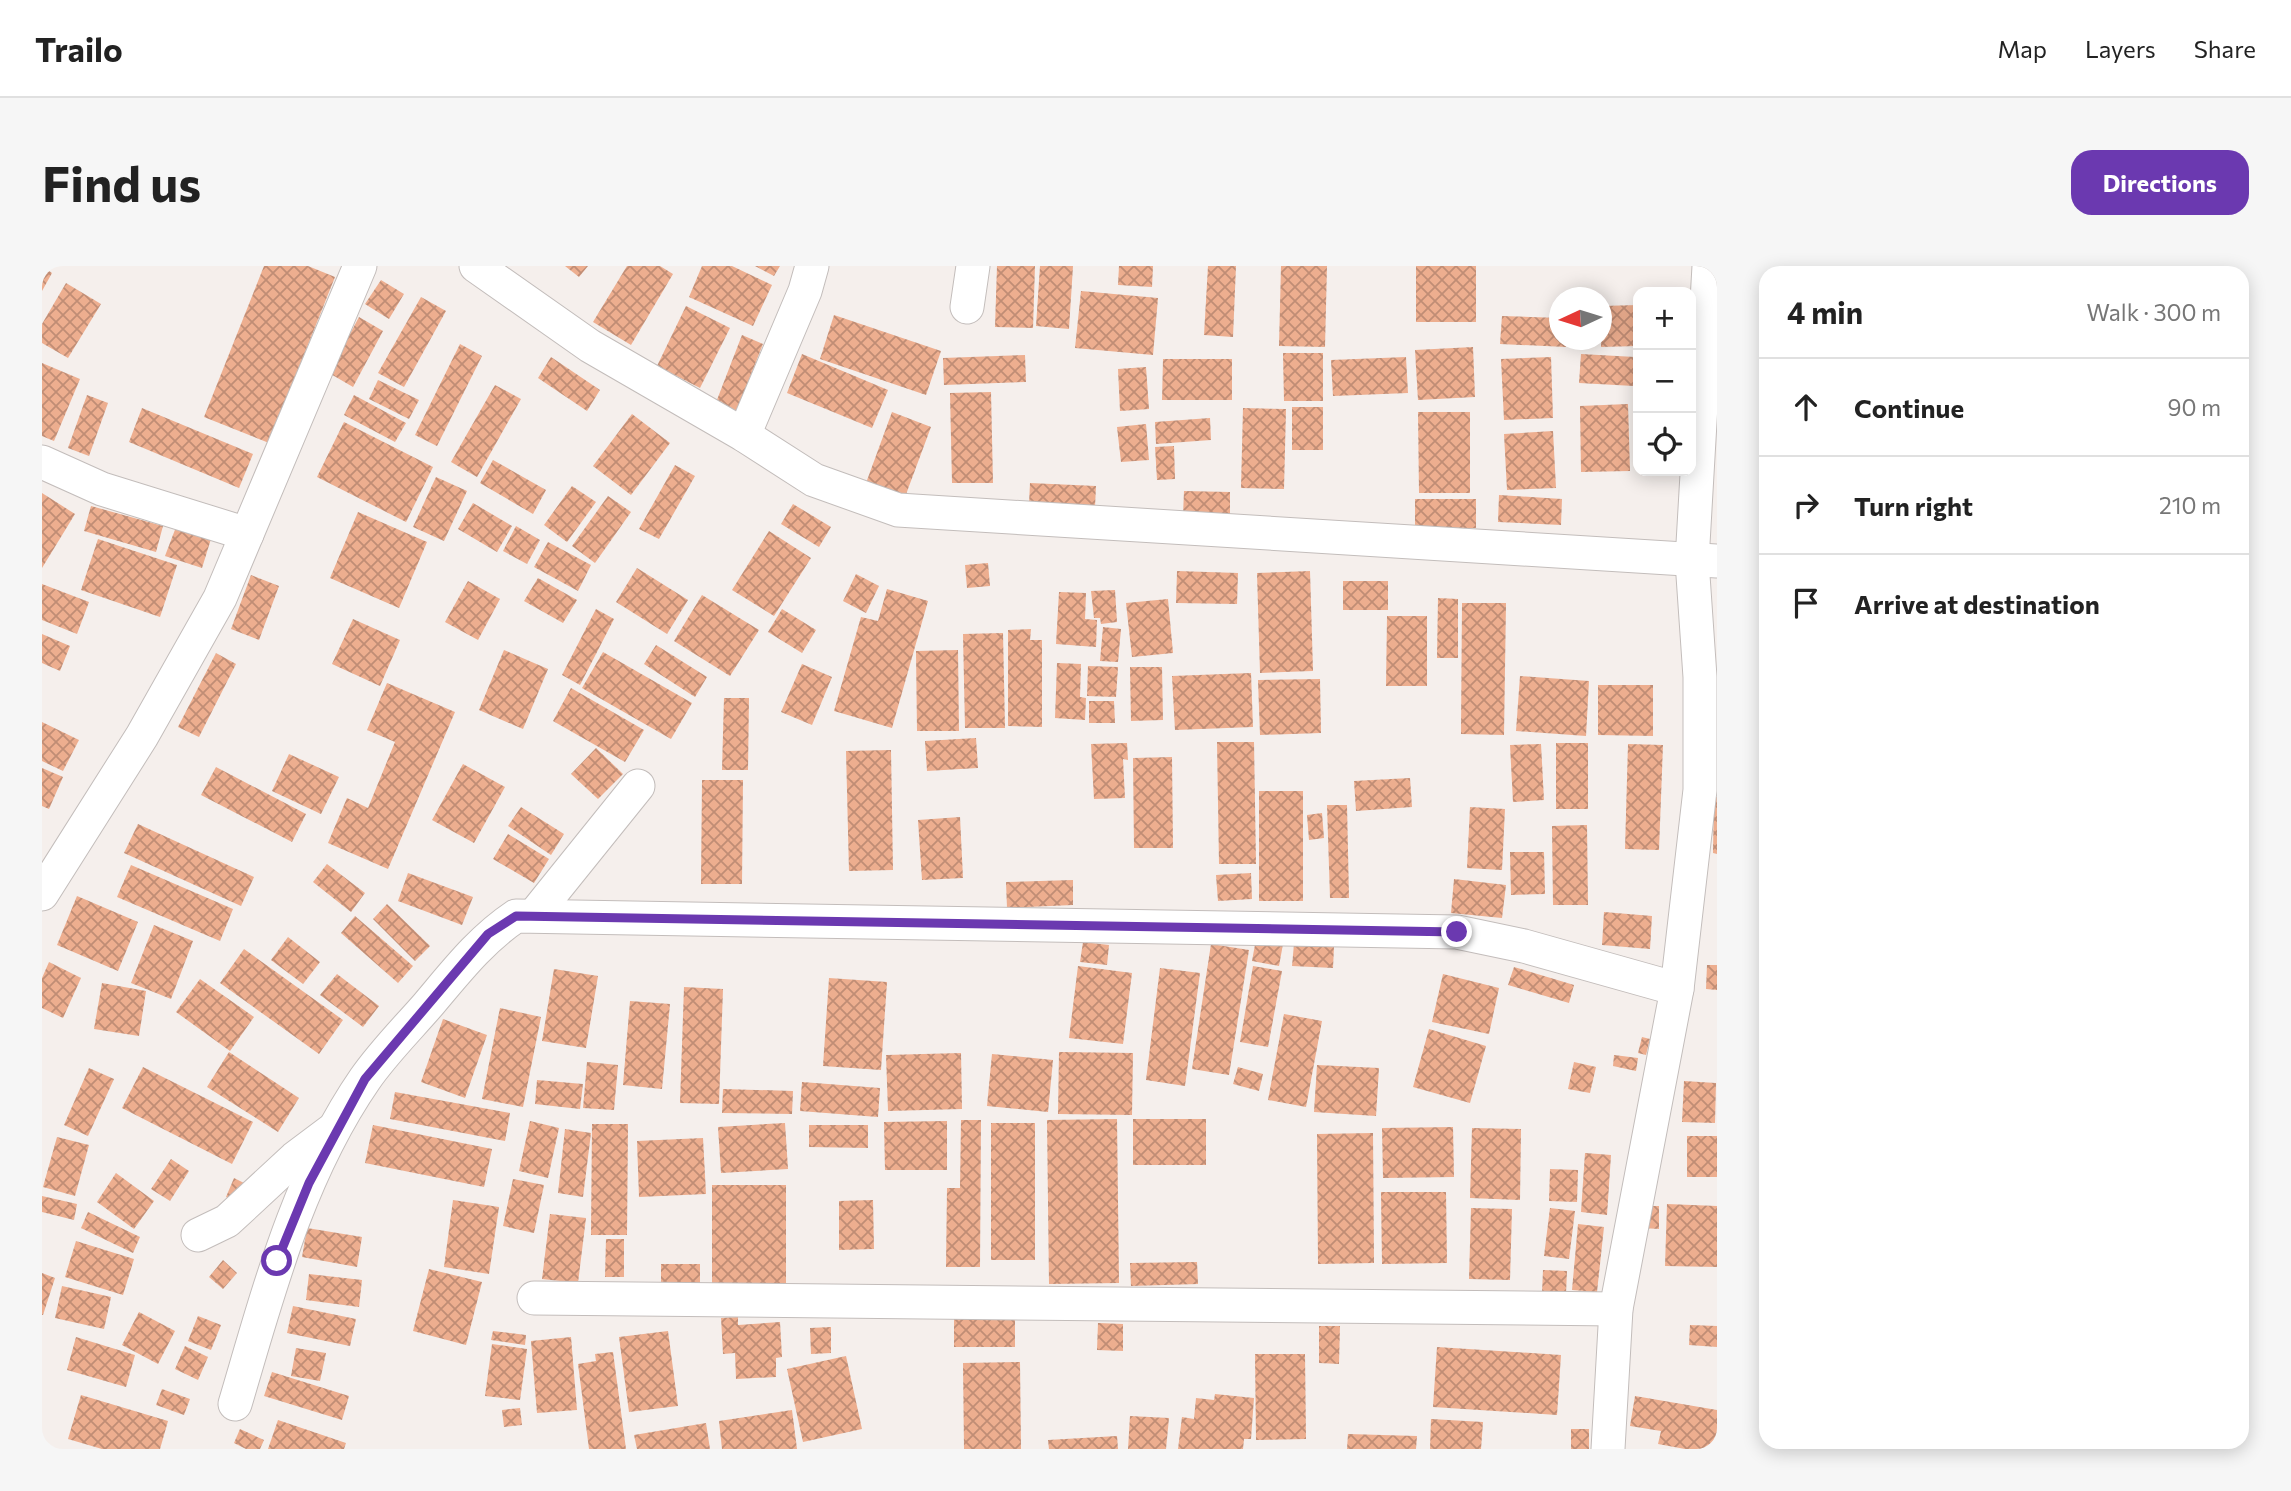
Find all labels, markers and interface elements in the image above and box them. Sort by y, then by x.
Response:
text: Trailo [35,28,123,69]
text: Map [1998,34,2047,63]
text: Layers [2085,34,2156,63]
text: Share [2194,34,2256,63]
button: Directions [2071,150,2249,215]
text: Find us [42,152,201,212]
north arrow [1549,287,1612,350]
map controls [1633,287,1696,476]
button: + [1633,287,1696,350]
text: 4 min [1787,293,1863,330]
text: Walk · 300 m [2087,298,2221,326]
button: − [1633,350,1696,413]
icon: ahead [1787,388,1825,426]
text: Continue [1854,392,1964,423]
text: 90 m [2168,393,2221,421]
button: locate [1633,413,1696,476]
icon: right [1787,486,1825,524]
text: Turn right [1854,490,1973,521]
text: 210 m [2159,491,2221,519]
icon: arrive [1787,584,1825,622]
text: Arrive at destination [1854,588,2100,619]
route end [1441,916,1472,947]
route start [261,1245,292,1276]

